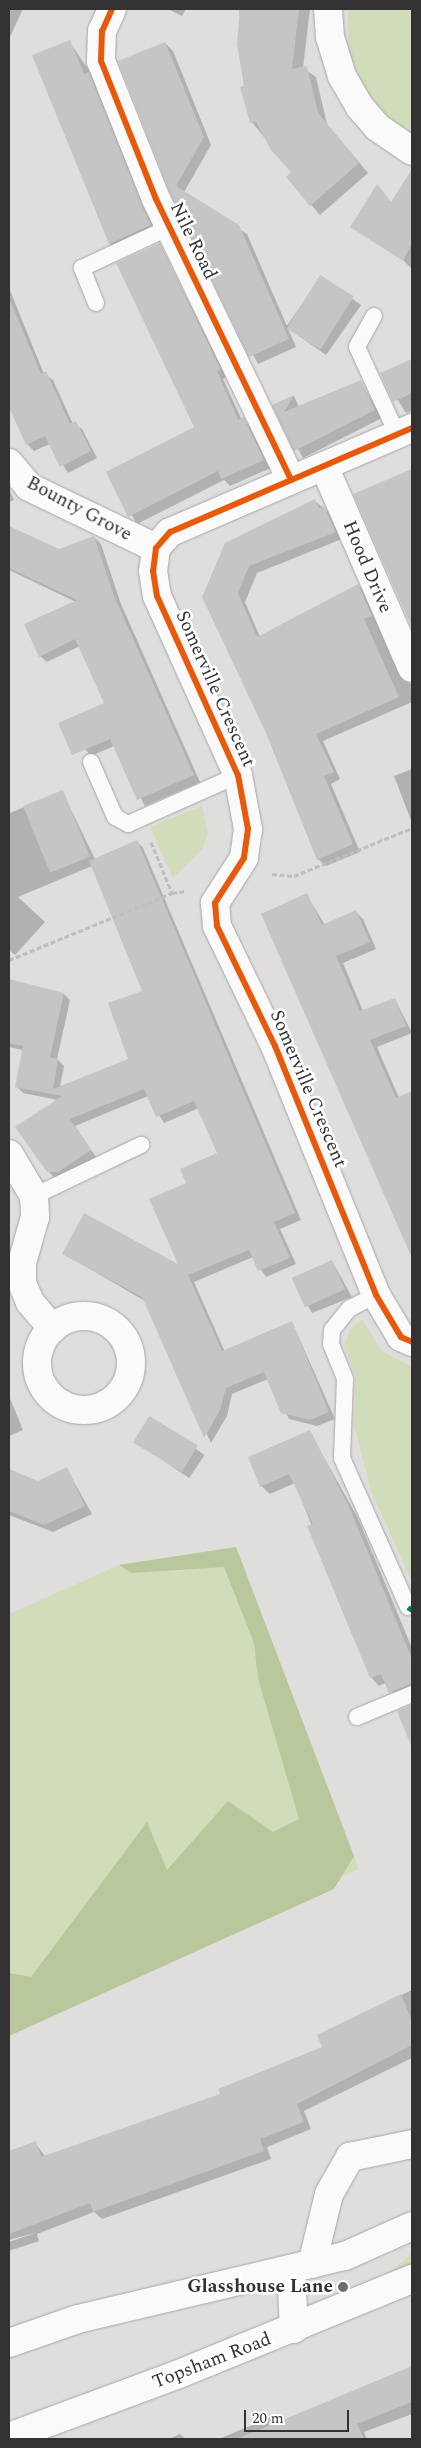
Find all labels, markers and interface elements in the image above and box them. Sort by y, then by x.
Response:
street label: Nile Road [164,198,222,284]
street label: Bounty Grove [22,472,136,546]
street label: Hood Drive [337,517,397,617]
street label: Somerville Crescent [170,607,260,771]
street label: Somerville Crescent [265,1007,351,1171]
place label: Glasshouse Lane [187,2276,333,2298]
marker: Glasshouse Lane [337,2281,349,2293]
street label: Topsham Road [149,2328,275,2394]
scale bar [246,2400,351,2432]
text: 20 m [252,2407,284,2430]

